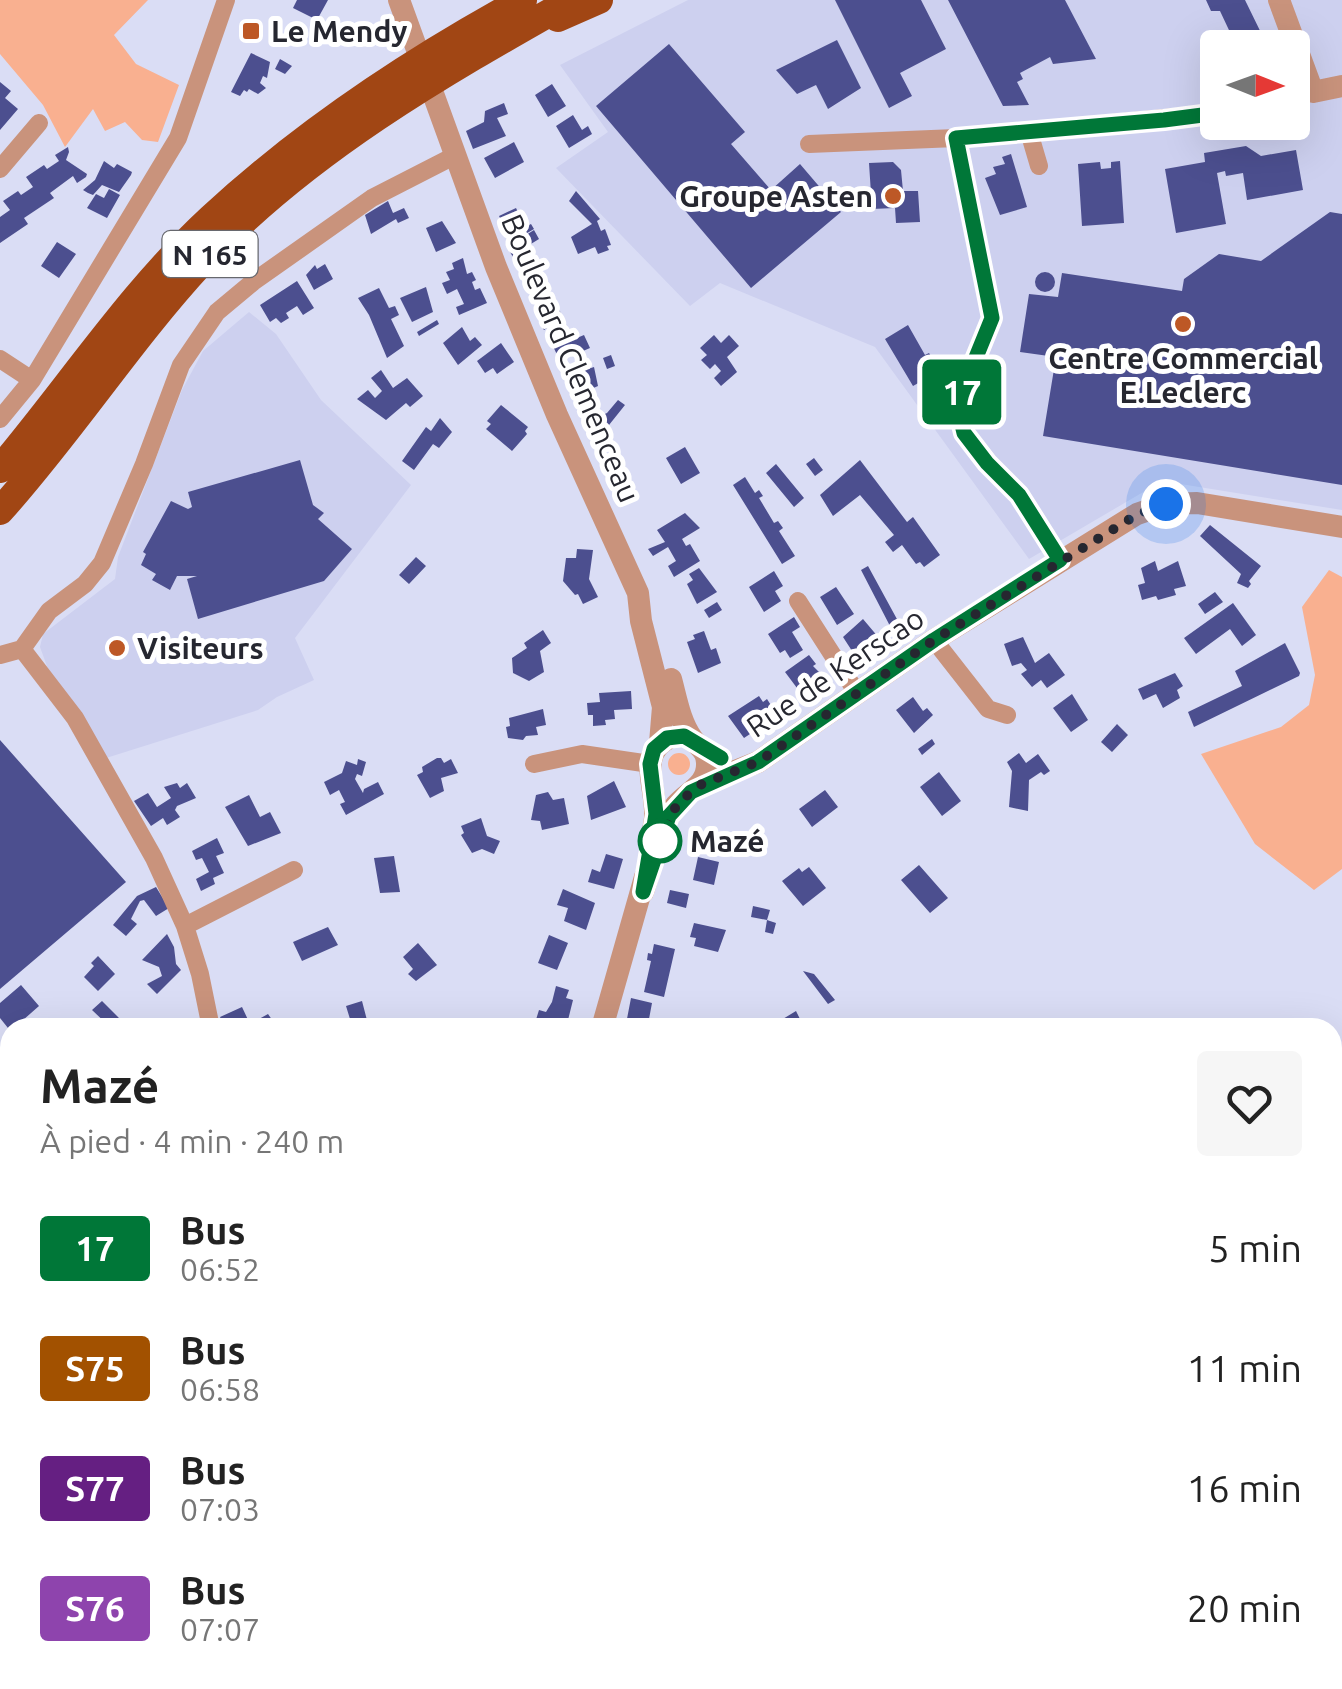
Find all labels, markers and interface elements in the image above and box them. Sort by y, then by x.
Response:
place label: Le Mendy [271,14,407,48]
marker: Le Mendy [240,20,262,42]
north arrow [1200,30,1310,140]
map controls [1200,30,1310,140]
place label: Groupe Asten [679,179,873,213]
marker: Groupe Asten [882,185,904,207]
street label: Boulevard Clemenceau [495,209,647,507]
road number: N 165 [162,231,258,277]
marker: Centre Commercial E.Leclerc [1172,313,1194,335]
place label: Centre Commercial E.Leclerc [1048,341,1318,409]
line badge: 17 [917,360,1007,424]
text: 17 [942,372,982,412]
your location [1141,479,1191,529]
street label: Rue de Kerscao [740,600,930,744]
place label: Visiteurs [137,631,264,665]
marker: Visiteurs [106,637,128,659]
marker: Mazé [639,820,681,862]
place label: Mazé [690,824,765,858]
button: heart [1197,1051,1302,1156]
text: Mazé [40,1058,159,1112]
text: À pied · 4 min · 240 m [40,1123,344,1159]
text: Bus [180,1209,245,1251]
text: 5 min [1208,1227,1302,1269]
text: 17 [75,1228,115,1268]
text: 06:52 [180,1251,260,1287]
text: Bus [180,1329,245,1371]
text: 11 min [1187,1347,1302,1389]
text: S75 [65,1348,125,1388]
text: 06:58 [180,1371,260,1407]
text: Bus [180,1449,245,1491]
text: 16 min [1187,1467,1302,1509]
text: S77 [65,1468,125,1508]
text: 07:03 [180,1491,260,1527]
text: Bus [180,1569,245,1611]
text: 20 min [1187,1587,1302,1629]
text: S76 [65,1588,125,1628]
text: 07:07 [180,1611,260,1647]

